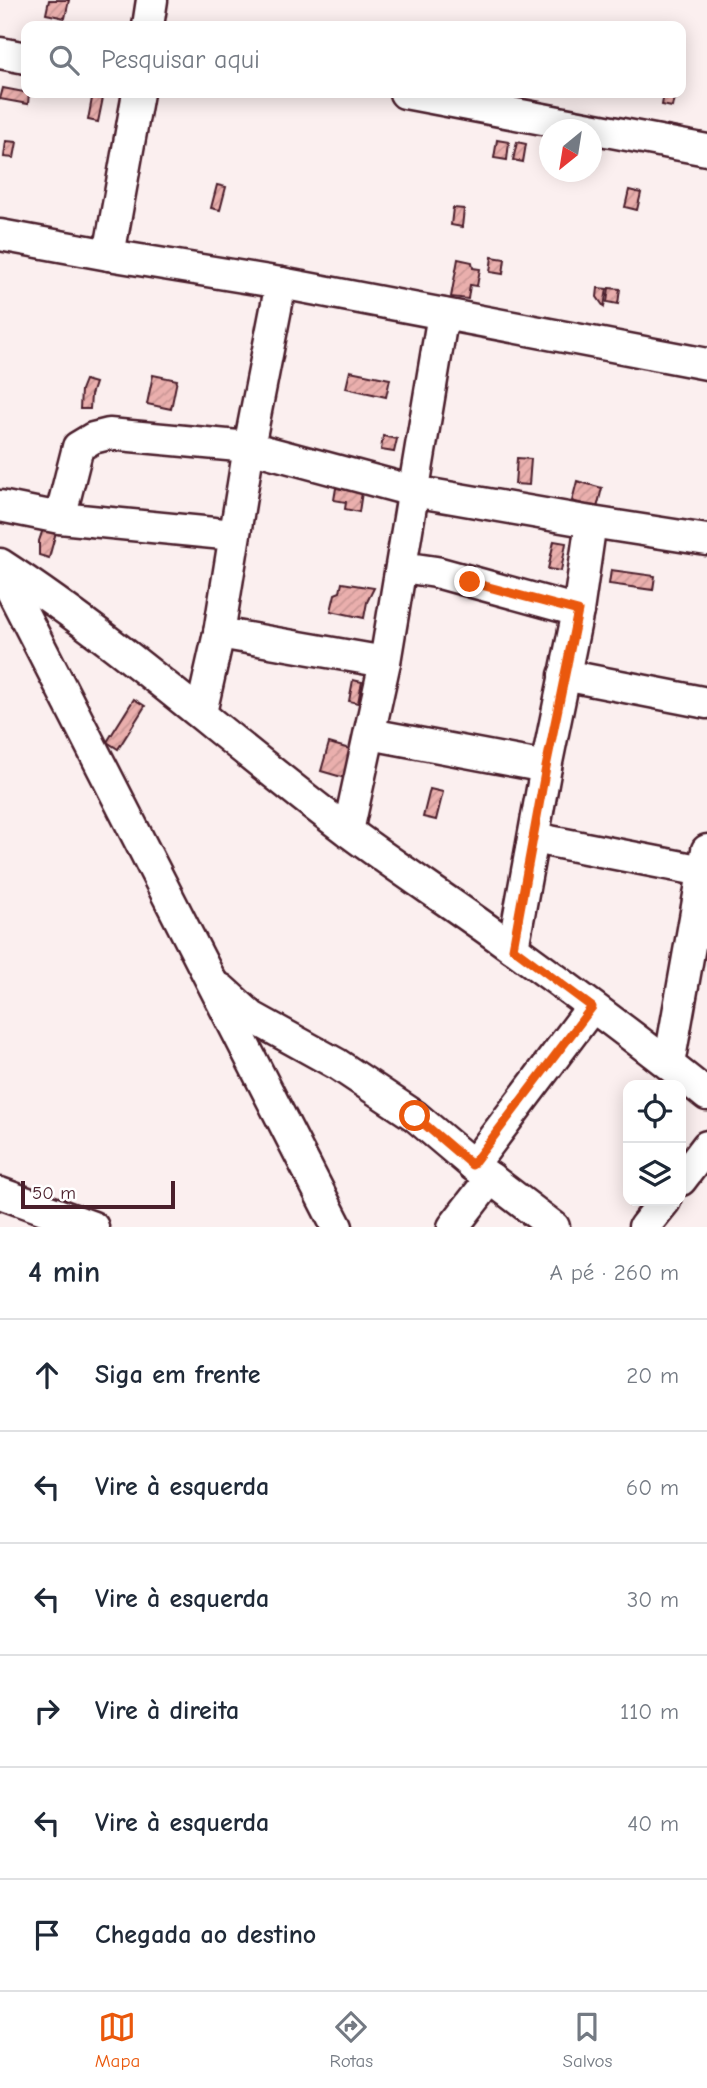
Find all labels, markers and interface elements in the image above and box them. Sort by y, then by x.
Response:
search box [21,21,686,98]
icon: search [45,41,83,79]
text: Pesquisar aqui [101,45,260,75]
north arrow [539,119,602,182]
route end [454,566,485,597]
map controls [623,1080,686,1206]
button: locate [623,1080,686,1143]
route start [399,1100,430,1131]
button: layers [623,1143,686,1206]
scale bar [21,1178,175,1210]
text: 50 m [32,1182,76,1204]
text: 4 min [28,1255,100,1290]
text: A pé · 260 m [550,1259,679,1286]
icon: ahead [28,1356,66,1394]
text: Siga em frente [95,1360,261,1390]
text: 20 m [626,1362,679,1389]
icon: left [28,1468,66,1506]
text: Vire à esquerda [95,1472,269,1502]
text: 60 m [626,1474,679,1501]
icon: left [28,1580,66,1618]
text: Vire à esquerda [95,1584,269,1614]
text: 30 m [627,1586,679,1613]
icon: right [28,1692,66,1730]
text: Vire à direita [95,1696,239,1726]
text: 110 m [620,1698,679,1725]
icon: left [28,1804,66,1842]
text: Vire à esquerda [95,1808,269,1838]
text: 40 m [627,1810,679,1837]
icon: arrive [28,1916,66,1954]
text: Chegada ao destino [95,1920,316,1950]
tab: Mapa [95,2008,140,2072]
tab: Rotas [330,2008,373,2072]
tab: Salvos [562,2008,612,2072]

